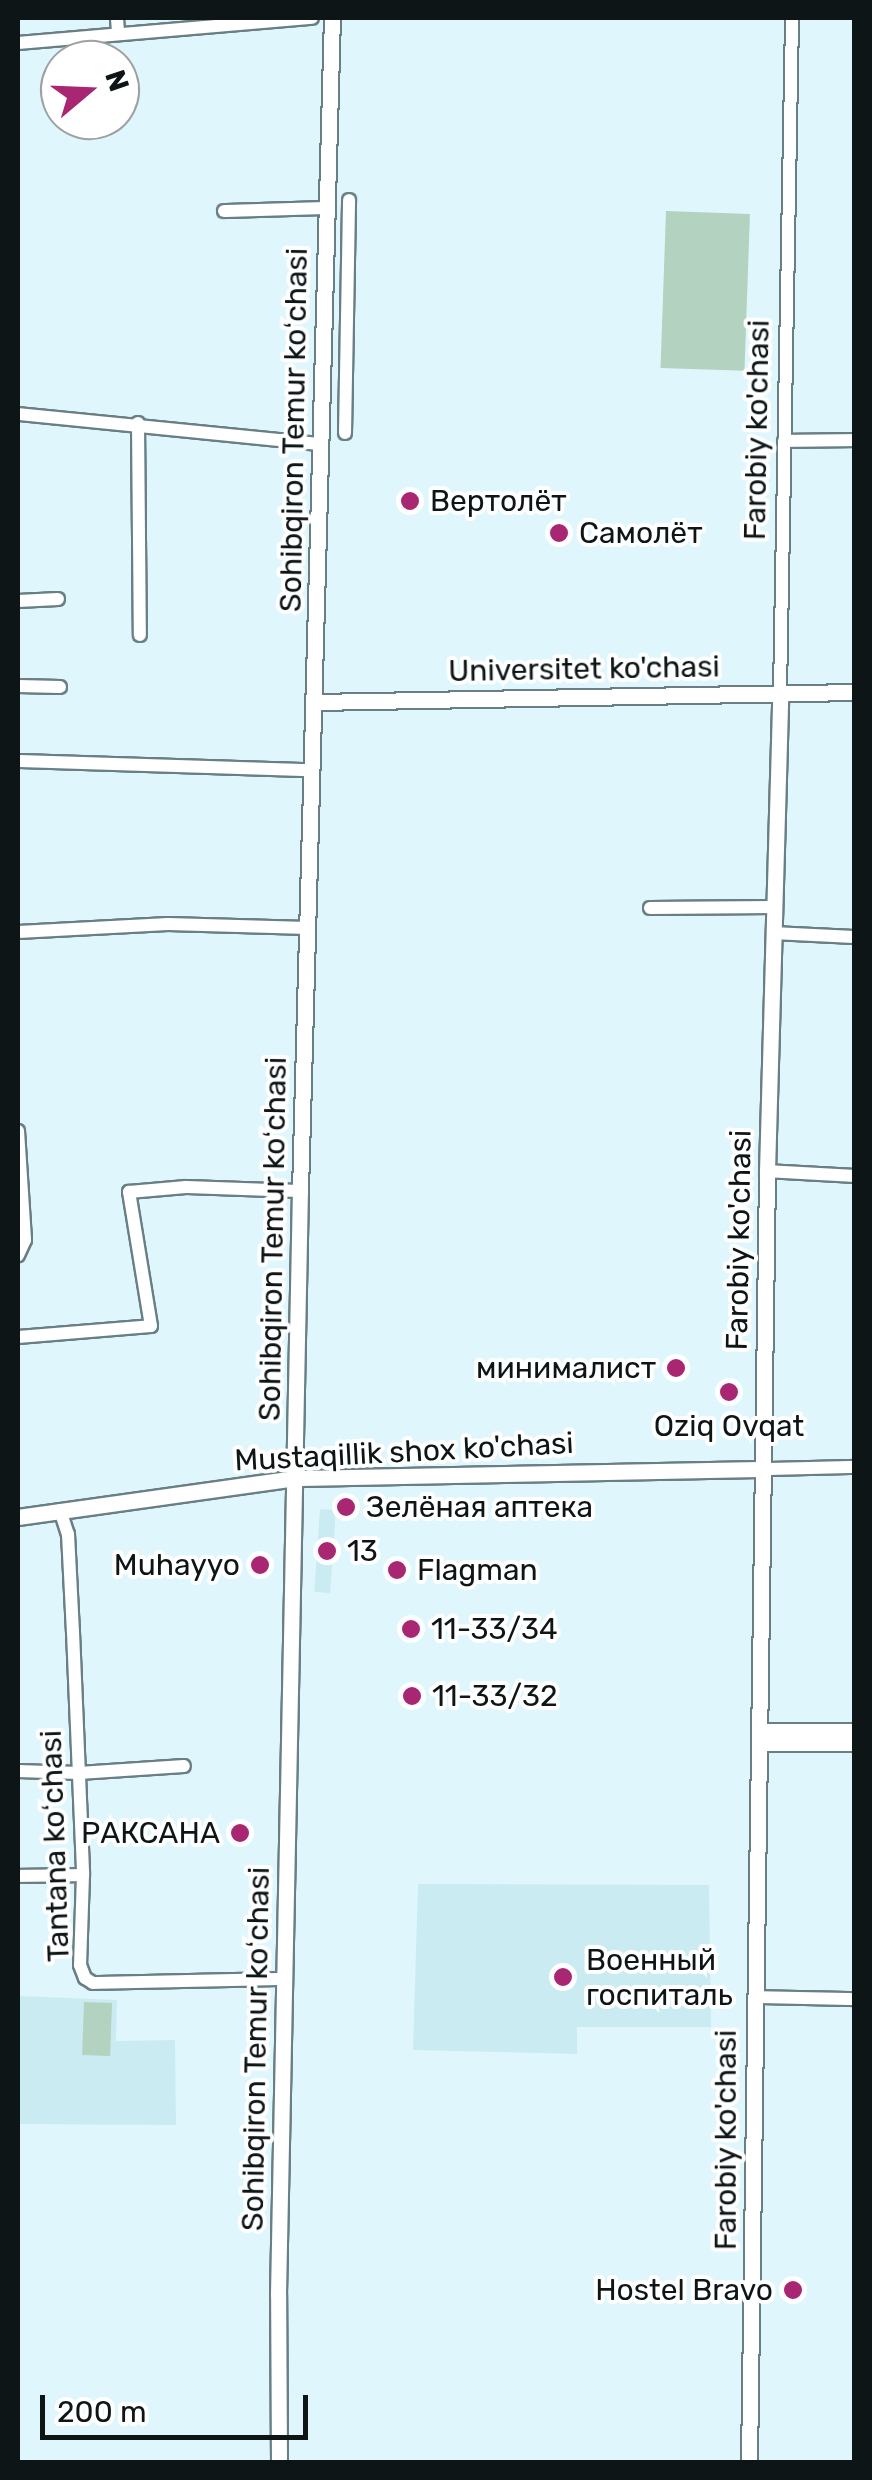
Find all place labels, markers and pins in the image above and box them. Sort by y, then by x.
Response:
place label: Вертолёт [430,483,567,519]
marker: Вертолёт [399,490,421,512]
place label: Самолёт [579,515,702,551]
marker: Самолёт [548,522,570,544]
place label: минималист [476,1350,656,1386]
marker: минималист [665,1357,687,1379]
marker: Oziq Ovqat [718,1381,740,1403]
place label: Oziq Ovqat [654,1408,804,1444]
place label: Зелёная аптека [366,1489,593,1525]
marker: Зелёная аптека [335,1496,357,1518]
place label: 13 [347,1533,378,1569]
marker: 13 [316,1540,338,1562]
place label: Muhayyo [114,1547,240,1583]
place label: Flagman [417,1552,538,1588]
marker: Muhayyo [249,1554,271,1576]
marker: Flagman [386,1559,408,1581]
place label: 11-33/34 [431,1611,558,1647]
marker: 11-33/34 [400,1618,422,1640]
place label: 11-33/32 [432,1678,558,1714]
marker: 11-33/32 [401,1685,423,1707]
place label: РАКСАНА [81,1815,220,1851]
marker: РАКСАНА [229,1822,251,1844]
place label: Военный госпиталь [586,1942,733,2012]
marker: Военный госпиталь [550,1964,576,1990]
place label: Hostel Bravo [595,2272,773,2308]
marker: Hostel Bravo [782,2279,804,2301]

